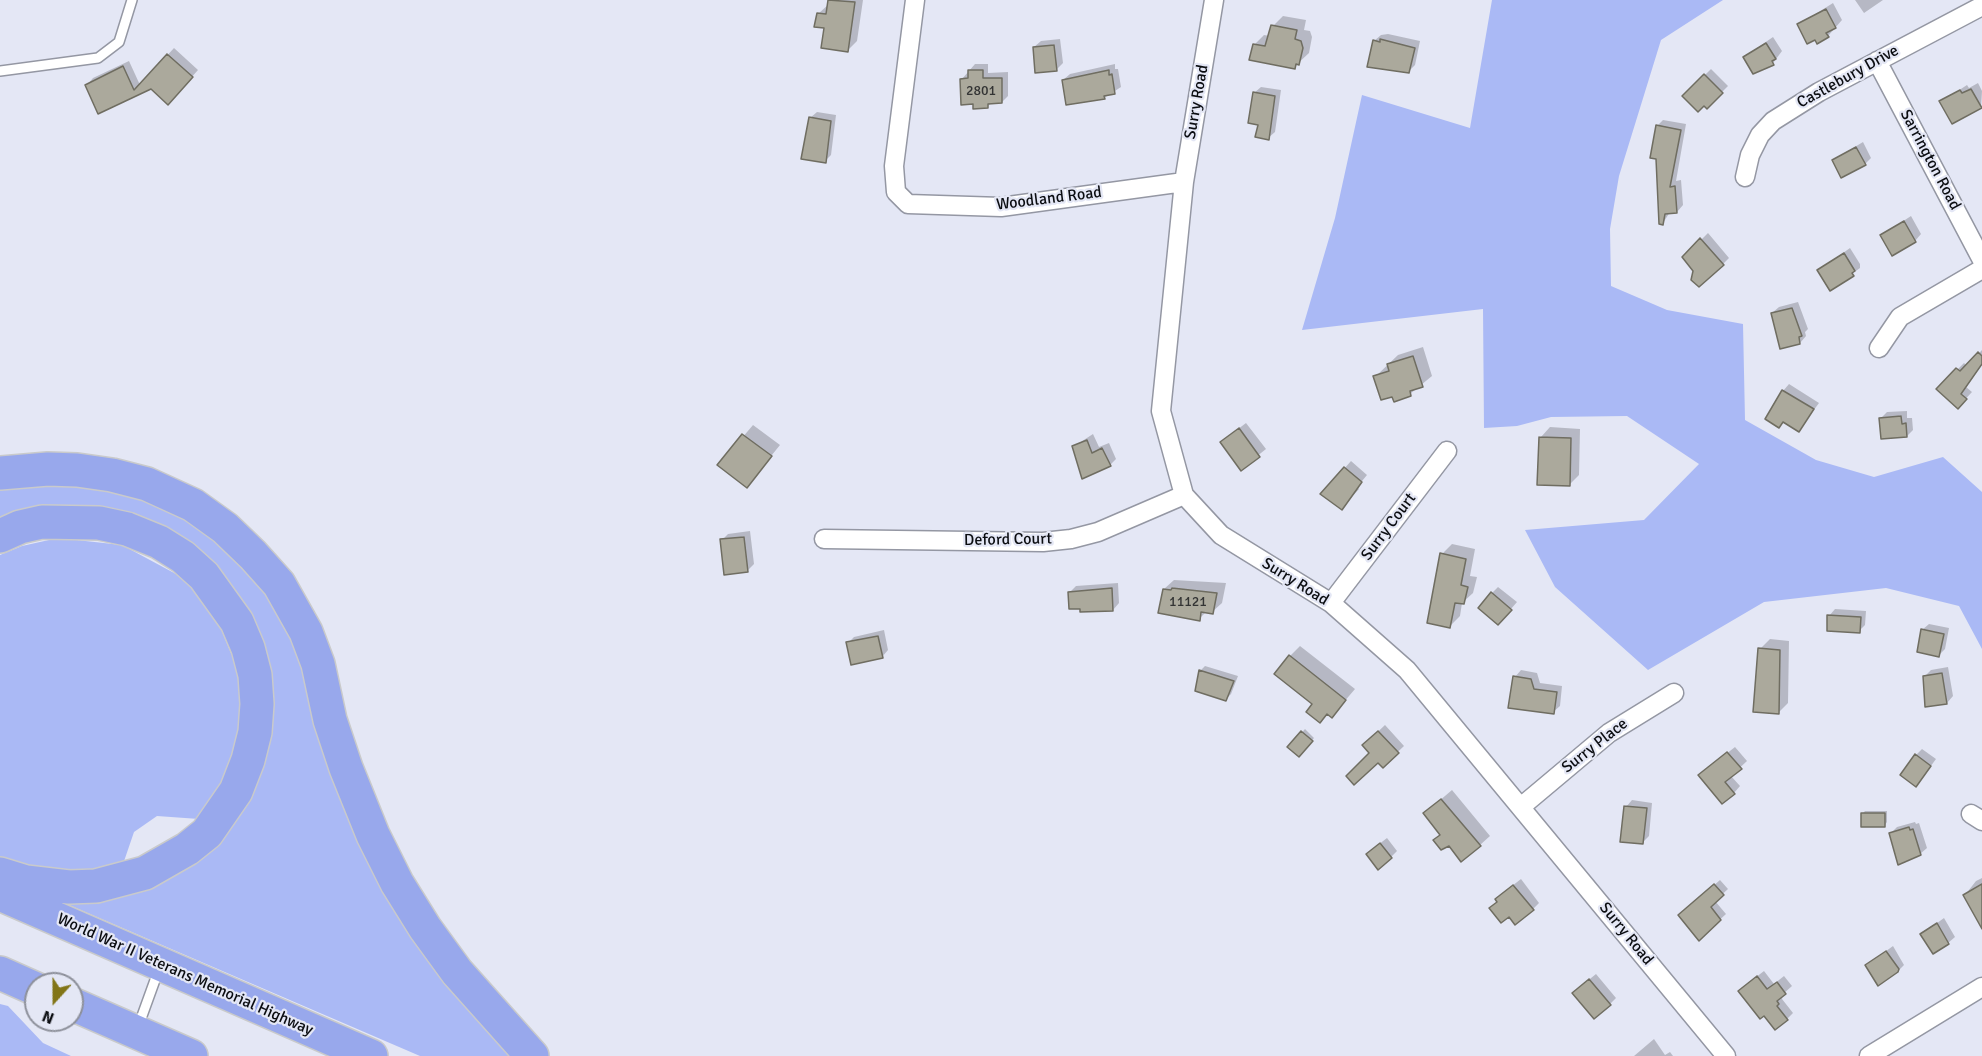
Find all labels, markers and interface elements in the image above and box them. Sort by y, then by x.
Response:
street label: Castlebury Drive [1794,41,1902,113]
street label: Surry Road [1181,63,1213,141]
house number: 2801 [966,83,996,99]
street label: Sarrington Road [1896,107,1964,213]
street label: Woodland Road [995,183,1103,215]
street label: Surry Court [1357,490,1421,564]
street label: Deford Court [964,530,1052,550]
street label: Surry Road [1258,554,1332,610]
house number: 11121 [1169,594,1207,610]
street label: Surry Place [1558,714,1632,778]
street label: Surry Road [1595,899,1657,969]
street label: World War II Veterans Memorial Highway [54,910,316,1040]
north arrow [24,972,84,1032]
text: N [39,1006,57,1028]

